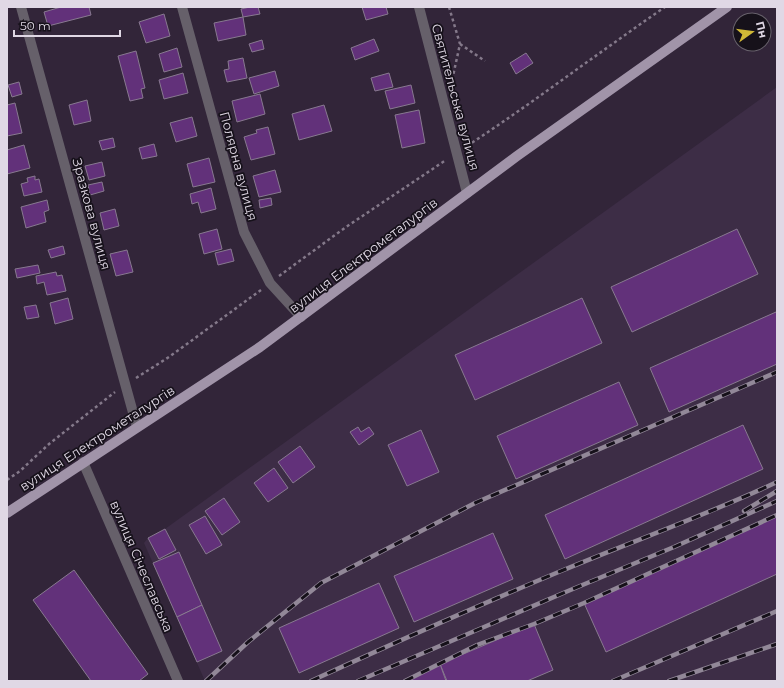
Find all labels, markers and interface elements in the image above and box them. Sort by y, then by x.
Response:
scale bar [14,12,120,38]
north arrow [732,12,772,52]
text: 50 m [20,18,51,33]
text: Пн [753,20,771,39]
street label: Святительська вулиця [429,22,483,172]
street label: Полярна вулиця [217,110,261,222]
street label: Зразкова вулиця [69,157,115,271]
street label: вулиця Електрометалургів [286,194,440,316]
street label: вулиця Електрометалургів [17,382,178,494]
street label: вулиця Січеславська [107,498,177,634]

